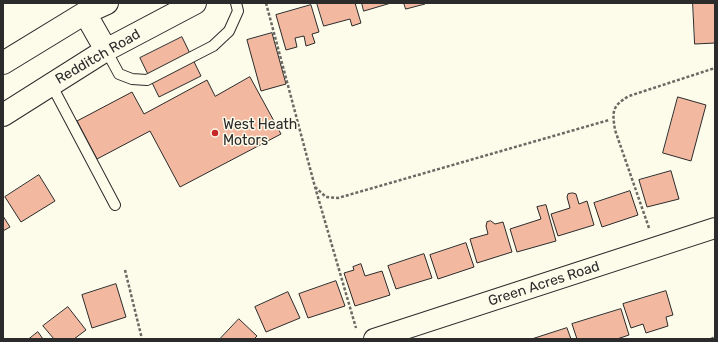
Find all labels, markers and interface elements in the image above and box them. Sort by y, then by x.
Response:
street label: Redditch Road [53,26,143,88]
place label: West Heath Motors [223,117,297,150]
marker: West Heath Motors [210,128,220,138]
street label: Green Acres Road [486,258,602,310]

